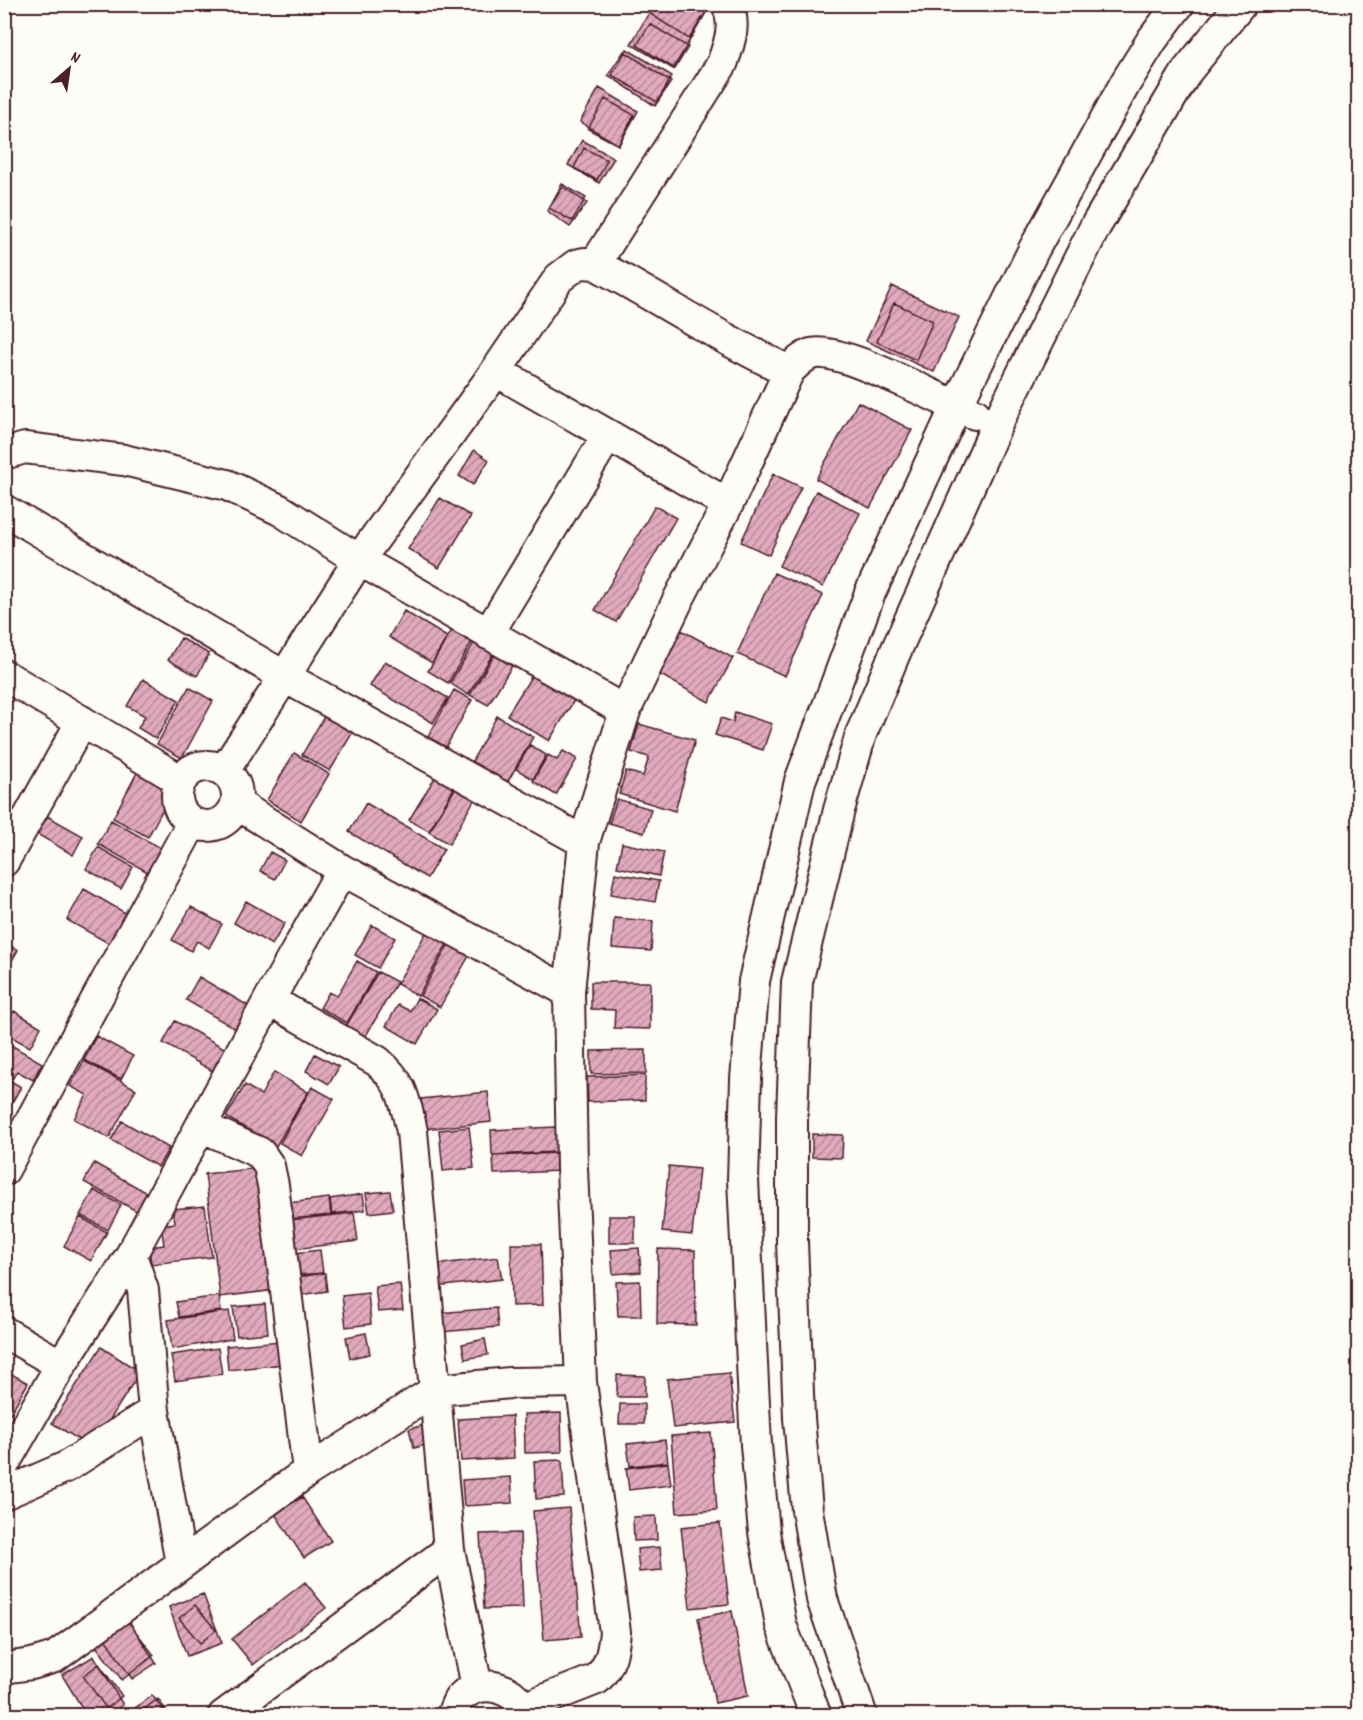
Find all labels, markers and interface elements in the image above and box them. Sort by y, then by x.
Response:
north arrow [39,39,99,99]
text: N [66,46,84,70]

